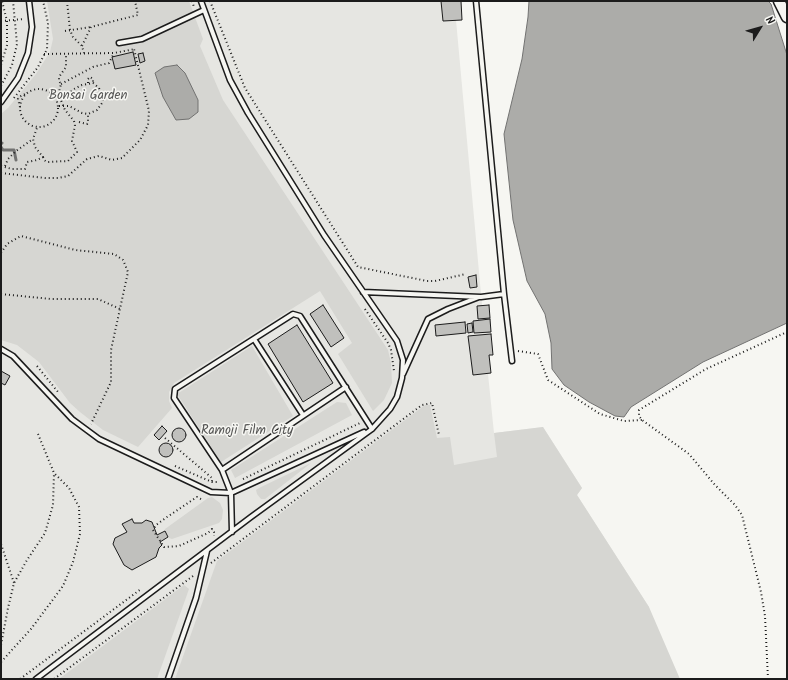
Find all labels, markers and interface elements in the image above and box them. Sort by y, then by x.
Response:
north arrow [740,8,780,48]
text: N [760,13,779,29]
park label: Bonsai Garden [49,89,127,105]
park label: Ramoji Film City [201,424,293,440]

